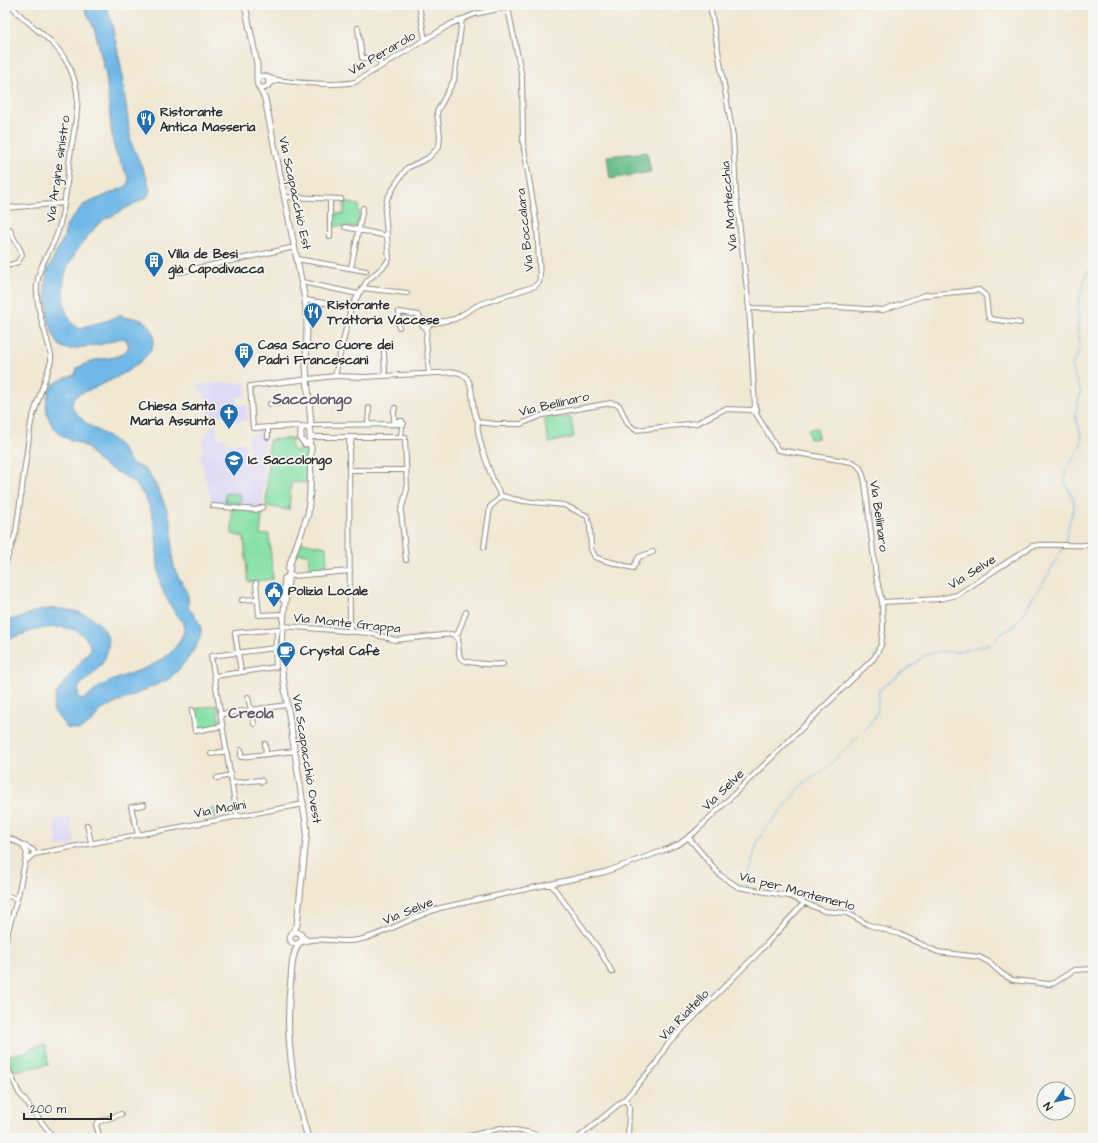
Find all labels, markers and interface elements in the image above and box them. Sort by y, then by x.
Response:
street label: Via Perarolo [345,26,420,80]
place label: Ristorante Antica Masseria [160,103,256,136]
restaurant icon: Ristorante Antica Masseria [135,108,157,136]
street label: Via Argine sinistro [42,114,76,224]
street label: Via Scapacchiò Est [274,134,316,252]
street label: Via Montecchia [716,160,742,252]
street label: Via Boccalara [512,187,538,273]
place label: Villa de Besi già Capodivacca [167,245,264,280]
building icon: Villa de Besi già Capodivacca [143,250,165,278]
place label: Ristorante Trattoria Vaccese [326,296,439,329]
restaurant icon: Ristorante Trattoria Vaccese [302,301,324,329]
place label: Casa Sacro Cuore dei Padri Francescani [258,336,394,369]
building icon: Casa Sacro Cuore dei Padri Francescani [233,341,255,369]
street label: Via Bellinaro [517,387,592,421]
district label: Saccolongo [271,389,352,412]
place label: Chiesa Santa Maria Assunta [130,397,215,430]
church icon: Chiesa Santa Maria Assunta [218,402,240,430]
school or university icon: Ic Saccolongo [223,449,245,477]
place label: Ic Saccolongo [248,451,333,471]
street label: Via Bellinaro [865,479,893,554]
street label: Via Selve [945,550,999,594]
public building icon: Polizia Locale [263,580,285,608]
place label: Polizia Locale [288,582,368,600]
street label: Via Monte Grappa [292,608,402,638]
cafe icon: Crystal Cafè [275,640,297,668]
place label: Crystal Cafè [300,642,380,661]
street label: Via Scapacchiò Ovest [288,693,326,826]
district label: Creola [228,703,274,724]
street label: Via Selve [698,765,748,815]
street label: Via Molini [193,796,247,822]
street label: Via per Montemerlo [737,867,858,915]
street label: Via Selve [380,893,436,929]
street label: Via Rialtello [655,985,714,1045]
north arrow [1036,1081,1076,1121]
scale bar [24,1095,111,1121]
text: N [1040,1099,1056,1113]
text: 200 m [30,1101,67,1118]

